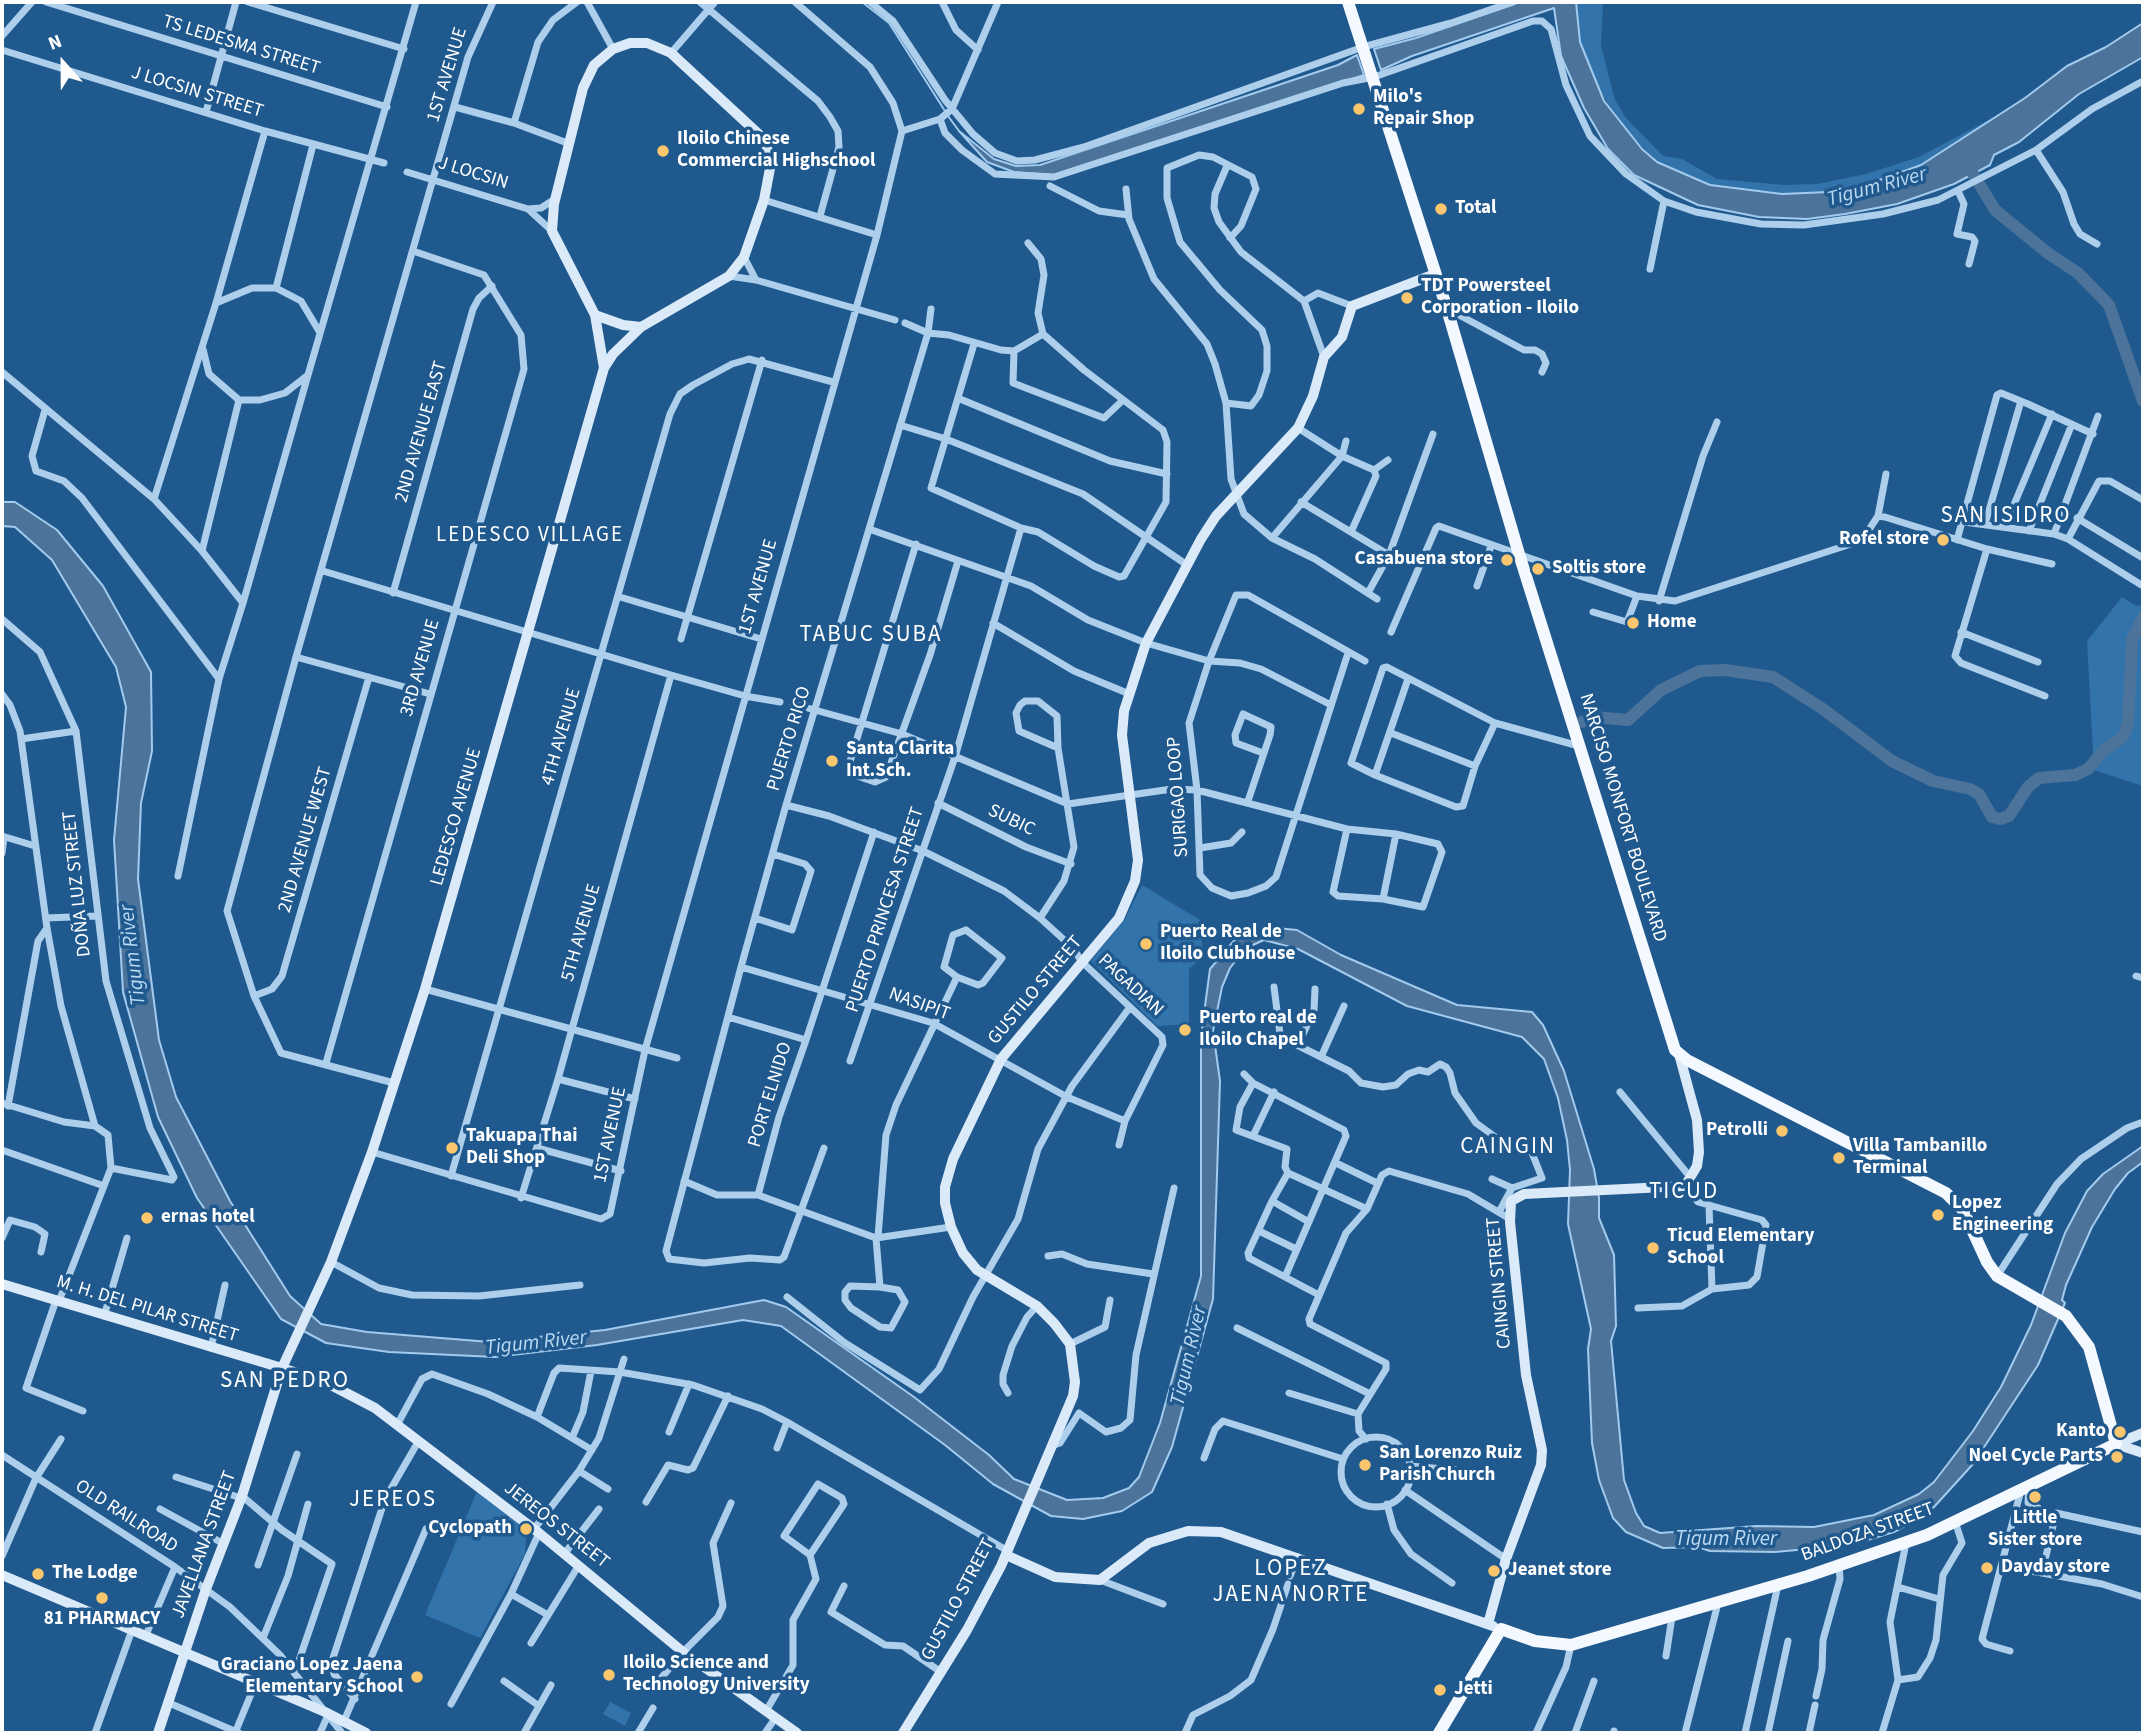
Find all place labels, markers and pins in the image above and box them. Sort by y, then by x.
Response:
place label: Milo's Repair Shop [1373,87,1474,131]
marker: Milo's Repair Shop [1351,101,1367,117]
place label: Iloilo Chinese Commercial Highschool [677,129,875,173]
marker: Iloilo Chinese Commercial Highschool [655,143,671,159]
place label: Total [1455,198,1496,220]
marker: Total [1433,201,1449,217]
place label: TDT Powersteel Corporation - Iloilo [1421,276,1579,320]
marker: TDT Powersteel Corporation - Iloilo [1399,290,1415,306]
place label: Rofel store [1839,529,1929,551]
marker: Rofel store [1935,532,1951,548]
place label: Casabuena store [1355,549,1493,571]
marker: Casabuena store [1499,552,1515,568]
place label: Soltis store [1552,558,1646,580]
marker: Soltis store [1530,561,1546,577]
place label: Home [1647,612,1696,634]
marker: Home [1625,615,1641,631]
place label: Santa Clarita Int.Sch. [846,739,954,783]
marker: Santa Clarita Int.Sch. [824,753,840,769]
place label: Puerto Real de Iloilo Clubhouse [1160,922,1295,966]
marker: Puerto Real de Iloilo Clubhouse [1138,936,1154,952]
place label: Puerto real de Iloilo Chapel [1199,1008,1317,1052]
marker: Puerto real de Iloilo Chapel [1177,1022,1193,1038]
place label: Petrolli [1706,1120,1768,1142]
marker: Petrolli [1774,1123,1790,1139]
place label: Takuapa Thai Deli Shop [466,1126,577,1170]
place label: Villa Tambanillo Terminal [1853,1136,1987,1180]
marker: Takuapa Thai Deli Shop [444,1140,460,1156]
marker: Villa Tambanillo Terminal [1831,1150,1847,1166]
place label: Lopez Engineering [1952,1193,2053,1237]
place label: ernas hotel [161,1207,255,1229]
marker: Lopez Engineering [1930,1207,1946,1223]
marker: ernas hotel [139,1210,155,1226]
place label: Ticud Elementary School [1667,1226,1814,1270]
marker: Ticud Elementary School [1645,1240,1661,1256]
place label: Kanto [2056,1421,2106,1443]
marker: Kanto [2112,1424,2128,1440]
place label: San Lorenzo Ruiz Parish Church [1379,1443,1522,1487]
place label: Noel Cycle Parts [1969,1446,2103,1468]
marker: Noel Cycle Parts [2109,1449,2125,1465]
marker: San Lorenzo Ruiz Parish Church [1357,1457,1373,1473]
marker: Little Sister store [2027,1489,2043,1505]
place label: Little Sister store [1988,1508,2082,1552]
place label: Cyclopath [428,1518,512,1540]
marker: Cyclopath [518,1521,534,1537]
place label: Dayday store [2001,1557,2110,1579]
place label: Jeanet store [1508,1560,1612,1582]
marker: Dayday store [1979,1560,1995,1576]
place label: The Lodge [52,1563,138,1585]
marker: Jeanet store [1486,1563,1502,1579]
marker: The Lodge [30,1566,46,1582]
marker: 81 PHARMACY [94,1590,110,1606]
place label: 81 PHARMACY [44,1609,160,1631]
place label: Iloilo Science and Technology University [623,1653,810,1697]
place label: Graciano Lopez Jaena Elementary School [221,1655,403,1699]
marker: Iloilo Science and Technology University [601,1667,617,1683]
marker: Graciano Lopez Jaena Elementary School [409,1669,425,1685]
place label: Jetti [1454,1679,1493,1701]
marker: Jetti [1432,1682,1448,1698]

